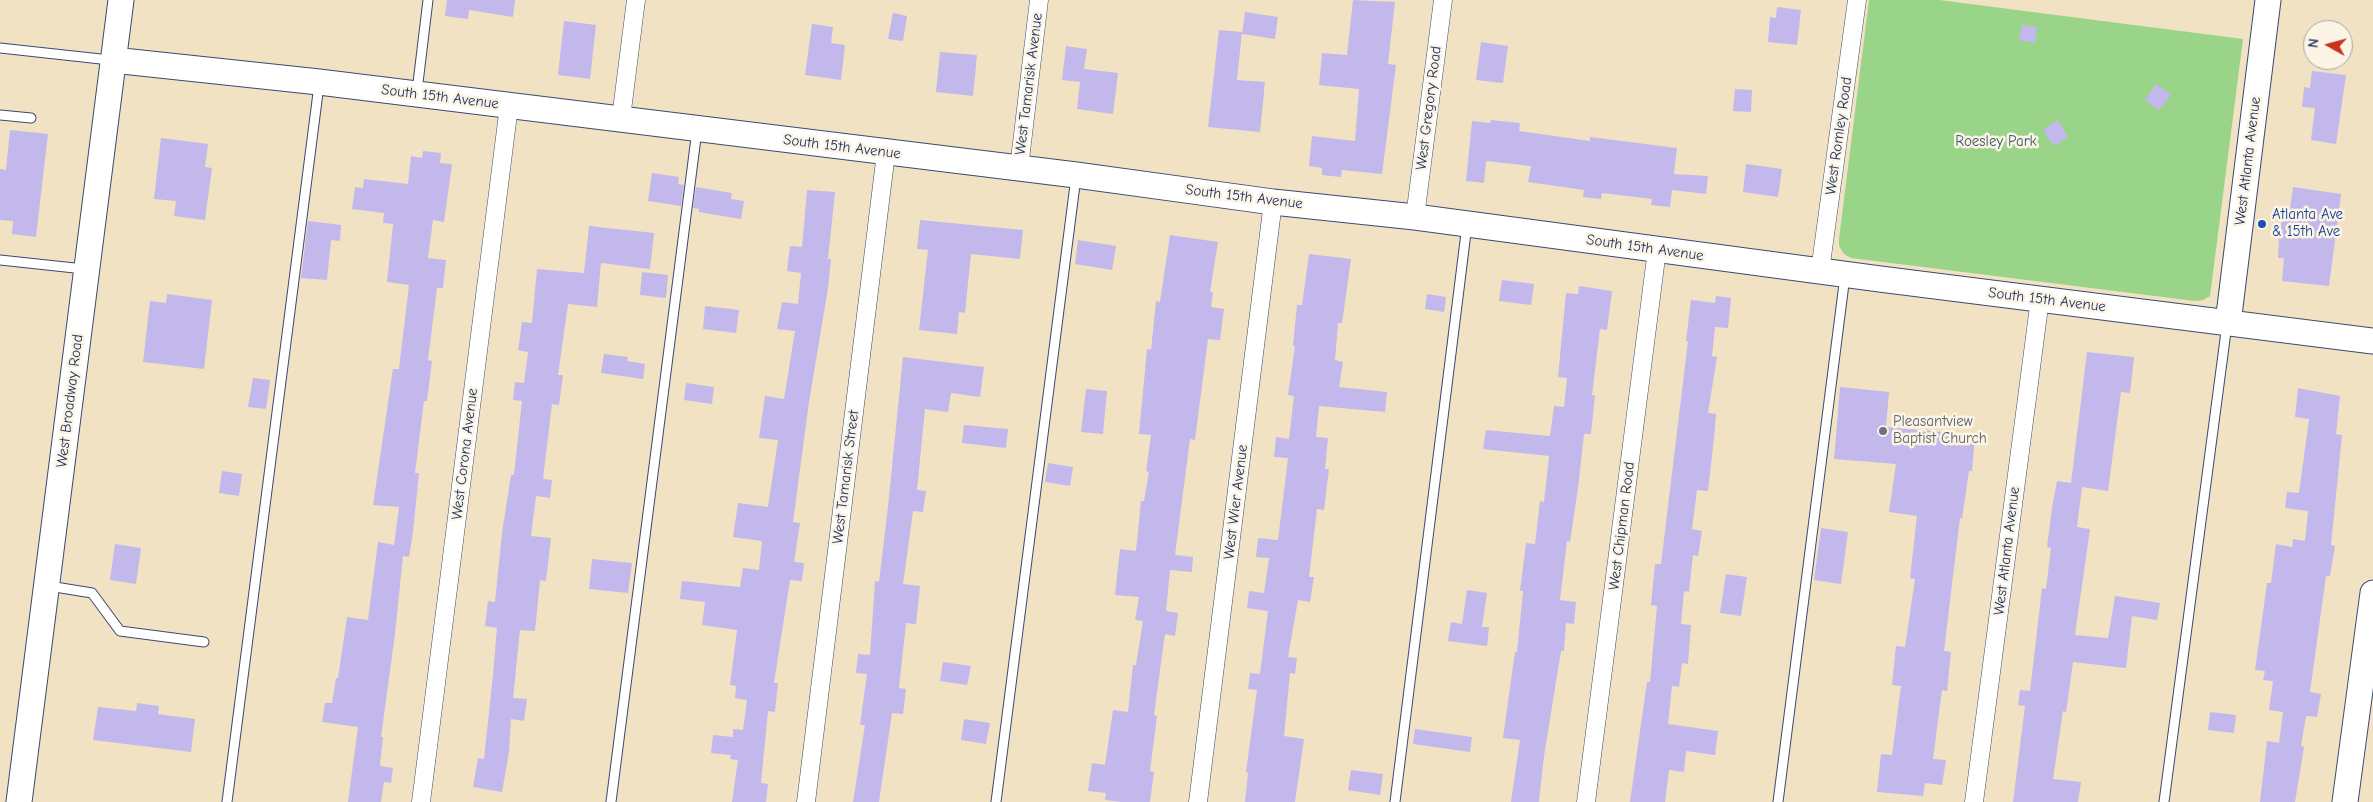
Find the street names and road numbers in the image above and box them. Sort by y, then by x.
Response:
street label: West Tamarisk Avenue [1011,12,1047,156]
street label: West Gregory Road [1412,45,1446,171]
street label: West Romley Road [1822,76,1856,196]
street label: South 15th Avenue [380,81,500,113]
street label: West Atlanta Avenue [2231,96,2265,226]
street label: South 15th Avenue [782,131,902,163]
street label: South 15th Avenue [1184,181,1304,213]
street label: South 15th Avenue [1585,231,1705,265]
street label: South 15th Avenue [1987,284,2107,316]
street label: West Broadway Road [53,333,87,469]
street label: West Corona Avenue [448,387,482,521]
street label: West Tamarisk Street [829,409,863,545]
street label: West Wier Avenue [1220,444,1252,560]
street label: West Chipman Road [1605,461,1639,591]
street label: West Atlanta Avenue [1990,486,2024,616]

